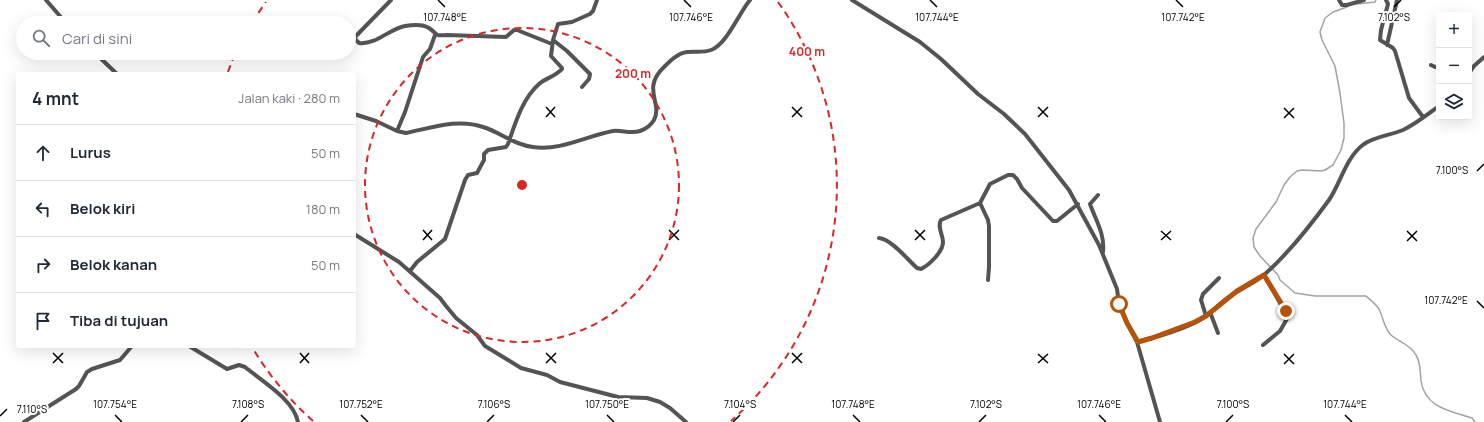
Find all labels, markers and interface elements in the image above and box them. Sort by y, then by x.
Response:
text: 107.748°E [423,10,467,24]
text: 107.746°E [669,10,713,24]
text: 107.744°E [915,10,959,24]
text: 107.742°E [1161,10,1205,24]
text: 7.102°S [1378,10,1410,24]
map controls [1436,12,1472,120]
button: + [1436,12,1472,48]
search box [16,16,356,60]
icon: search [30,27,52,49]
text: Cari di sini [62,28,132,49]
text: 400 m [789,43,825,60]
button: − [1436,48,1472,84]
text: 200 m [615,65,651,82]
button: layers [1436,84,1472,120]
text: 4 mnt [32,87,79,110]
text: Jalan kaki · 280 m [238,89,340,107]
icon: ahead [32,142,54,164]
text: Lurus [70,142,111,163]
text: 50 m [311,144,340,162]
text: 7.100°S [1436,163,1468,177]
centre of rings [515,178,529,192]
icon: left [32,198,54,220]
text: Belok kiri [70,198,136,219]
text: 180 m [306,200,340,218]
icon: right [32,254,54,276]
text: Belok kanan [70,254,157,275]
text: 50 m [311,256,340,274]
text: 107.742°E [1424,293,1468,307]
route start [1110,295,1128,313]
route end [1277,302,1295,320]
icon: arrive [32,310,54,332]
text: Tiba di tujuan [70,310,168,331]
text: 107.754°E [93,397,137,411]
text: 7.108°S [232,397,264,411]
text: 107.752°E [339,397,383,411]
text: 7.106°S [478,397,510,411]
text: 107.750°E [585,397,629,411]
text: 7.104°S [724,397,756,411]
text: 107.748°E [831,397,875,411]
text: 7.102°S [970,397,1002,411]
text: 107.746°E [1077,397,1121,411]
text: 7.100°S [1217,397,1249,411]
text: 107.744°E [1323,397,1367,411]
text: 7.110°S [17,402,47,416]

